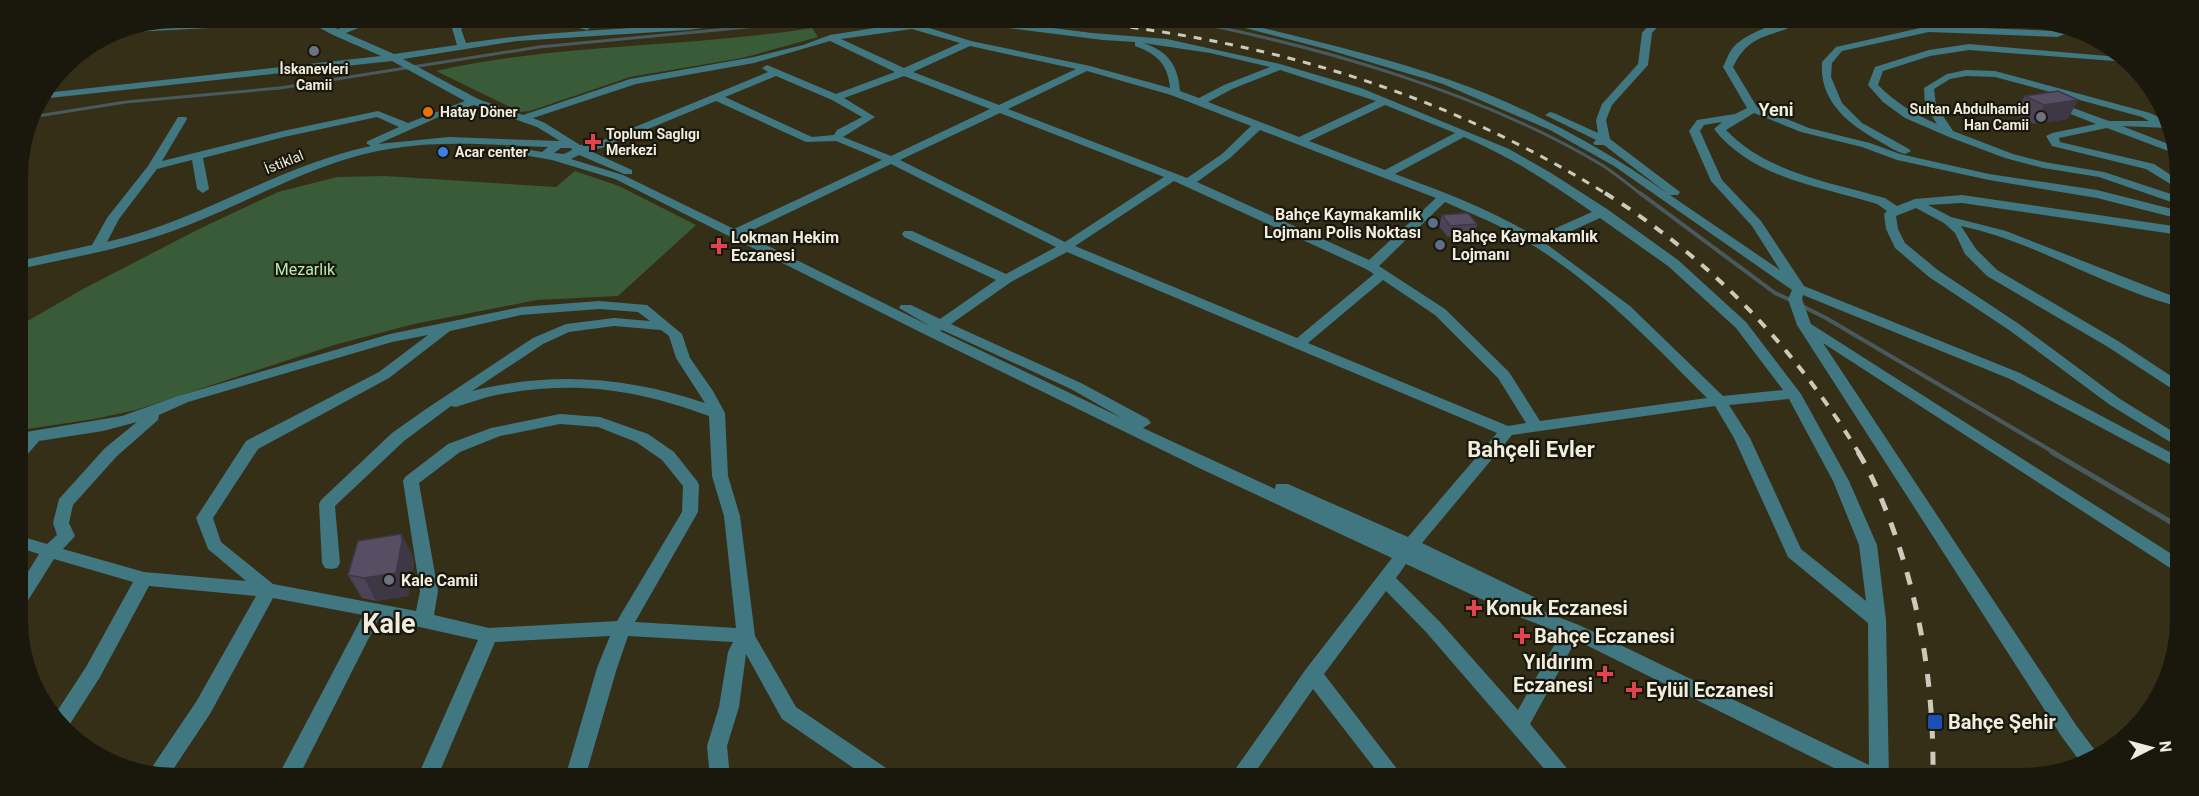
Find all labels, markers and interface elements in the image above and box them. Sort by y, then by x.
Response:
marker: İskanevleri Camii [307,44,321,58]
place label: İskanevleri Camii [280,61,348,93]
district label: Yeni [1758,99,1794,120]
place label: Sultan Abdulhamid Han Camii [1910,101,2029,133]
place label: Hatay Döner [440,104,518,120]
marker: Hatay Döner [421,105,435,119]
marker: Sultan Abdulhamid Han Camii [2034,110,2048,124]
place label: Toplum Saglıgı Merkezi [606,126,700,158]
marker: Toplum Saglıgı Merkezi [584,133,602,151]
place label: Acar center [455,144,528,160]
marker: Acar center [436,145,450,159]
street label: İstiklal [262,147,306,177]
place label: Bahçe Kaymakamlık Lojmanı Polis Noktası [1264,205,1421,242]
marker: Bahçe Kaymakamlık Lojmanı Polis Noktası [1426,216,1440,230]
place label: Bahçe Kaymakamlık Lojmanı [1452,227,1598,264]
place label: Lokman Hekim Eczanesi [731,228,839,265]
marker: Bahçe Kaymakamlık Lojmanı [1433,238,1447,252]
marker: Lokman Hekim Eczanesi [712,239,726,253]
park label: Mezarlık [275,260,336,279]
district label: Bahçeli Evler [1467,437,1595,462]
place label: Kale Camii [401,571,478,590]
marker: Kale Camii [382,573,396,587]
place label: Konuk Eczanesi [1486,596,1628,620]
marker: Konuk Eczanesi [1467,601,1481,615]
district label: Kale [362,608,416,640]
place label: Bahçe Eczanesi [1534,624,1675,648]
marker: Bahçe Eczanesi [1515,629,1529,643]
place label: Yıldırım Eczanesi [1513,650,1593,697]
marker: Yıldırım Eczanesi [1598,667,1612,681]
place label: Eylül Eczanesi [1646,678,1774,702]
marker: Eylül Eczanesi [1627,683,1641,697]
place label: Bahçe Şehir [1948,710,2056,734]
marker: Bahçe Şehir [1926,713,1944,731]
north arrow [2121,718,2181,778]
text: N [2155,740,2175,753]

